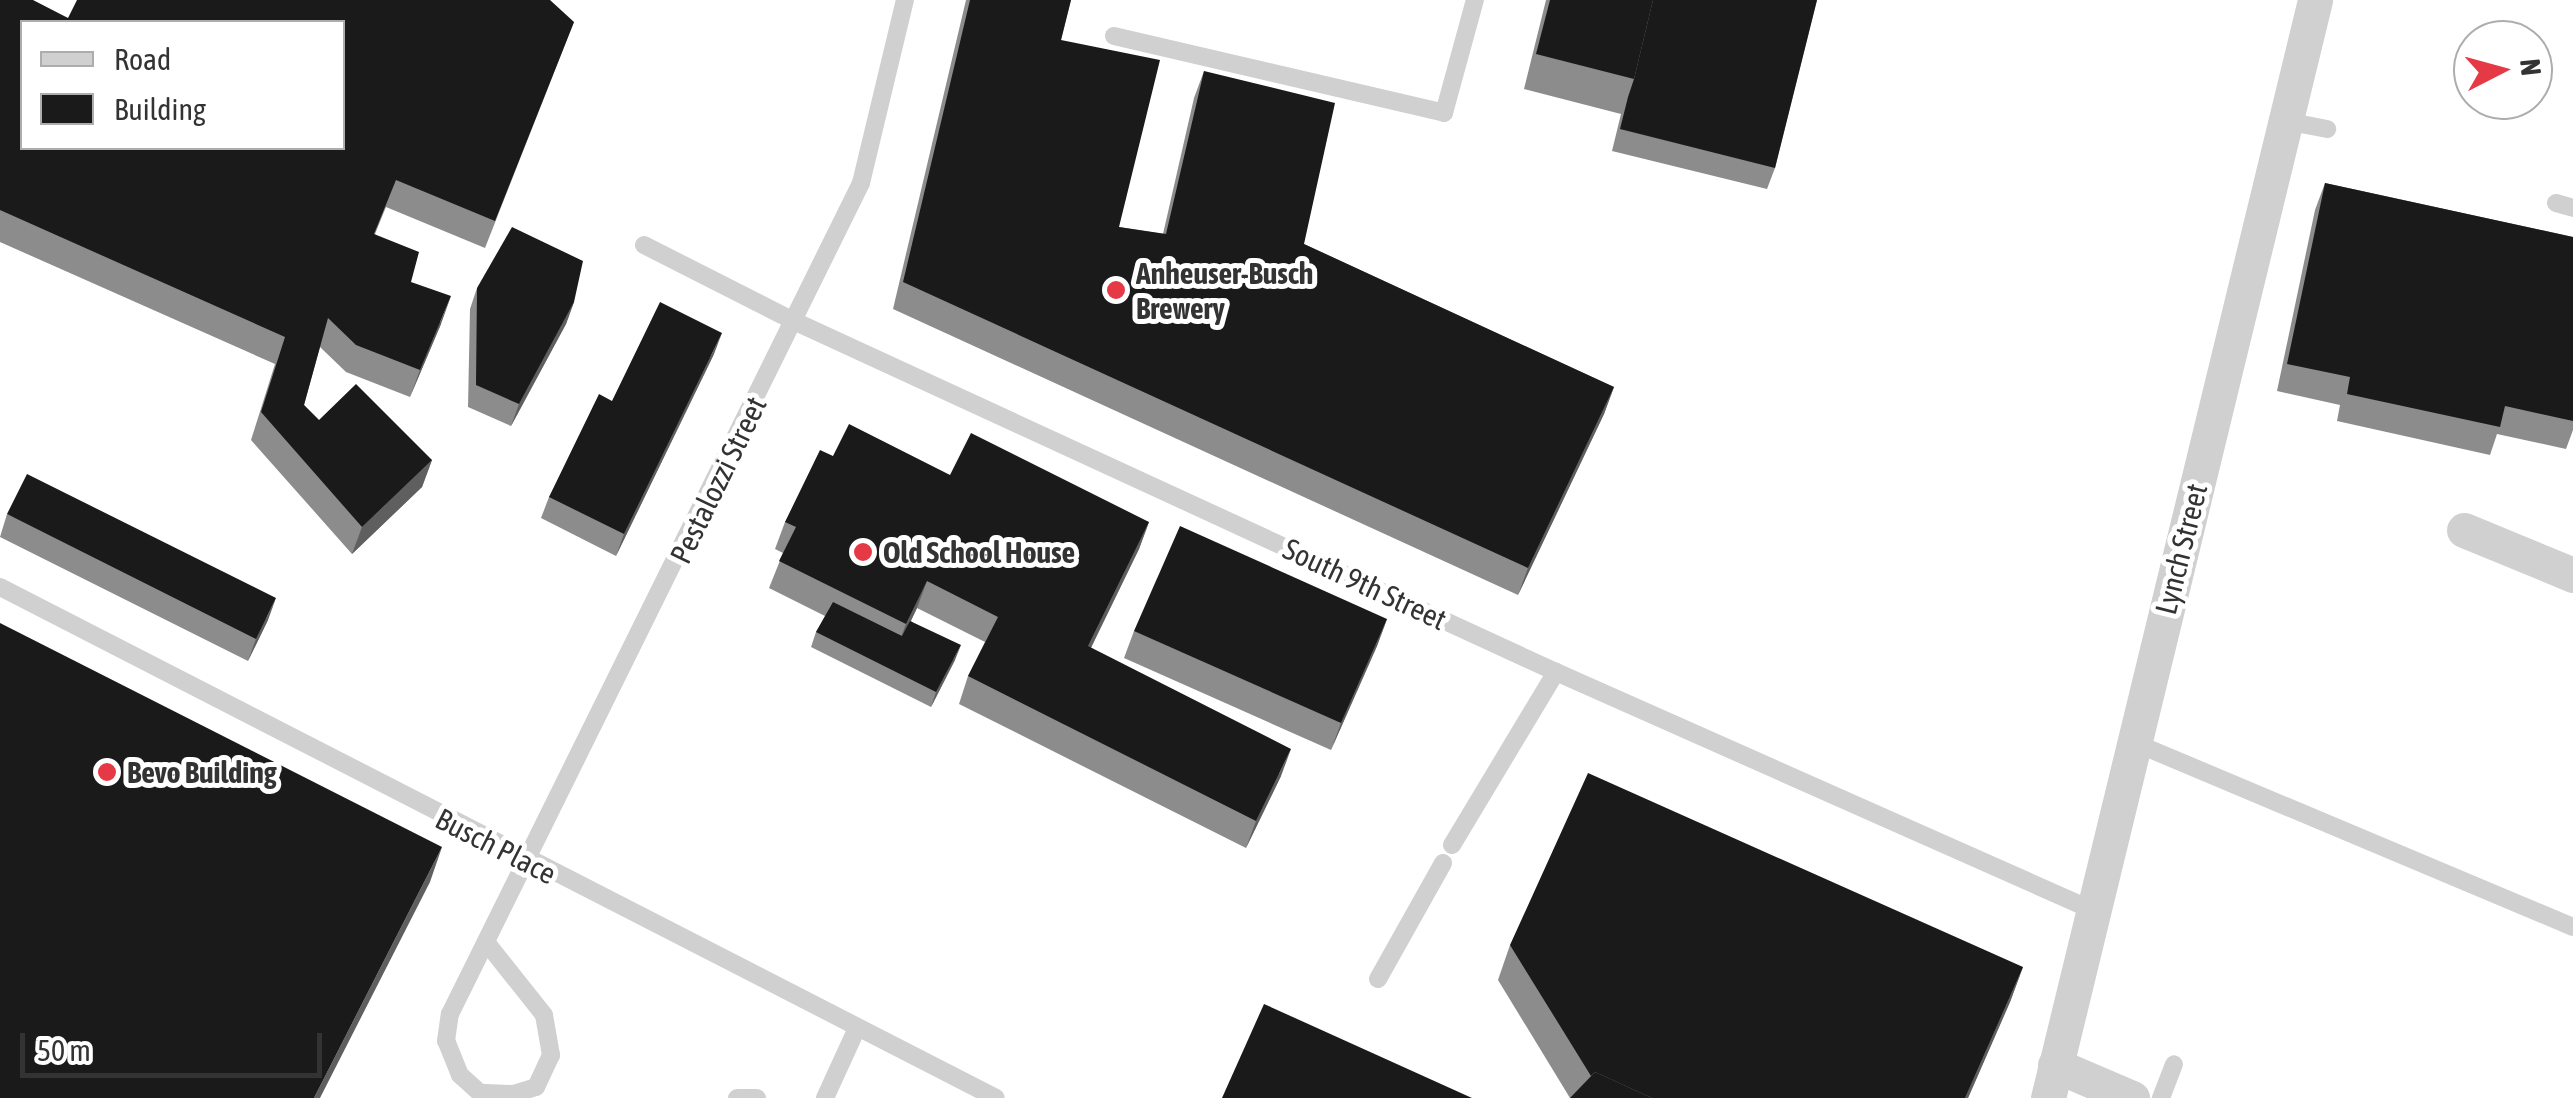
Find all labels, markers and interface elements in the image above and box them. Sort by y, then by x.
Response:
legend [20,20,345,150]
north arrow [2453,20,2553,120]
text: Road [114,42,171,76]
text: N [2514,57,2548,77]
text: Building [114,92,206,126]
place label: Anheuser-Busch Brewery [1136,255,1313,326]
marker: Anheuser-Busch Brewery [1105,279,1127,301]
street label: Pestalozzi Street [662,391,774,569]
street label: Lynch Street [2147,480,2215,618]
street label: South 9th Street [1278,531,1452,637]
place label: Old School House [883,534,1075,570]
marker: Old School House [852,541,874,563]
place label: Bevo Building [127,754,277,790]
marker: Bevo Building [96,761,118,783]
street label: Busch Place [430,800,562,892]
scale bar [25,1013,328,1075]
text: 50 m [37,1033,91,1067]

